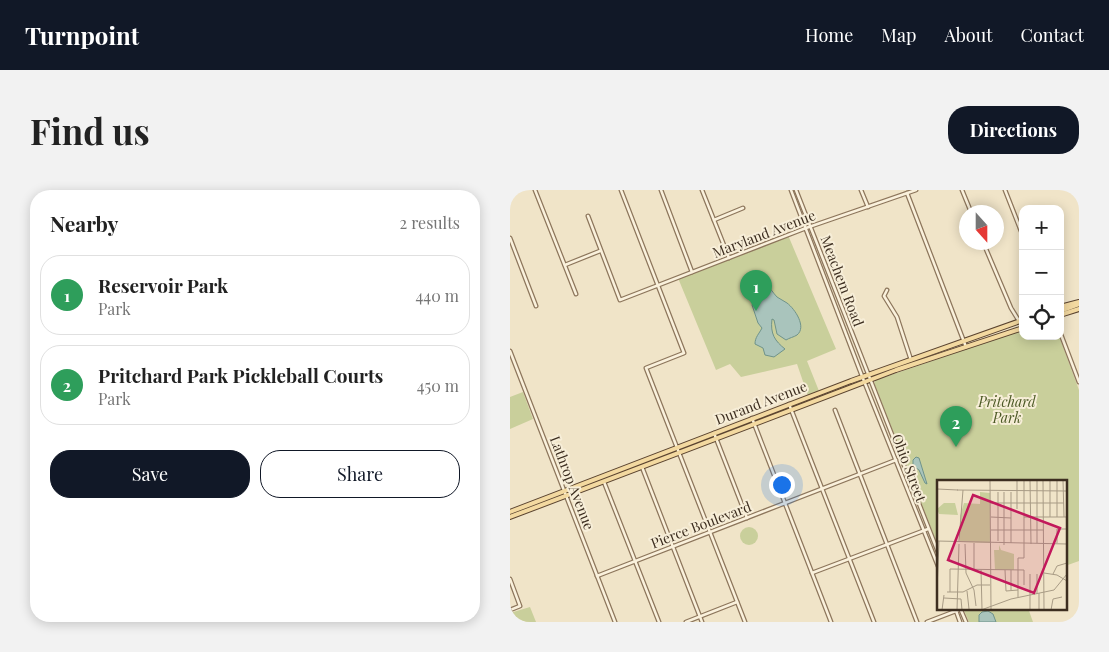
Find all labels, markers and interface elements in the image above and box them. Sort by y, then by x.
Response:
text: Turnpoint [25,19,139,51]
text: Home [805,23,853,47]
text: Map [881,23,916,47]
text: About [944,23,993,47]
text: Contact [1021,23,1084,47]
button: Directions [948,106,1079,154]
text: Find us [30,107,150,154]
street label: Maryland Avenue [710,205,818,262]
north arrow [959,205,1004,250]
map controls [1019,205,1064,340]
button: + [1019,205,1064,250]
text: Nearby [50,209,119,237]
text: 2 results [400,212,460,233]
street label: Meachem Road [816,233,869,329]
button: − [1019,250,1064,295]
pin: 1 [740,270,772,311]
text: Reservoir Park [98,272,228,298]
text: 1 [64,285,70,306]
text: 440 m [415,285,459,306]
button: locate [1019,295,1064,340]
text: Park [98,298,131,319]
text: Pritchard Park Pickleball Courts [98,362,383,388]
text: 2 [63,375,71,396]
text: 450 m [417,375,459,396]
street label: Durand Avenue [712,376,810,429]
text: Park [98,388,131,409]
park label: Pritchard Park [977,392,1036,427]
pin: 2 [940,406,972,447]
street label: Ohio Street [888,431,931,505]
street label: Lathrop Avenue [546,433,599,533]
button: Save [50,450,250,498]
button: Share [260,450,460,498]
your location [769,472,795,498]
inset map [937,480,1066,610]
street label: Pierce Boulevard [648,497,754,552]

